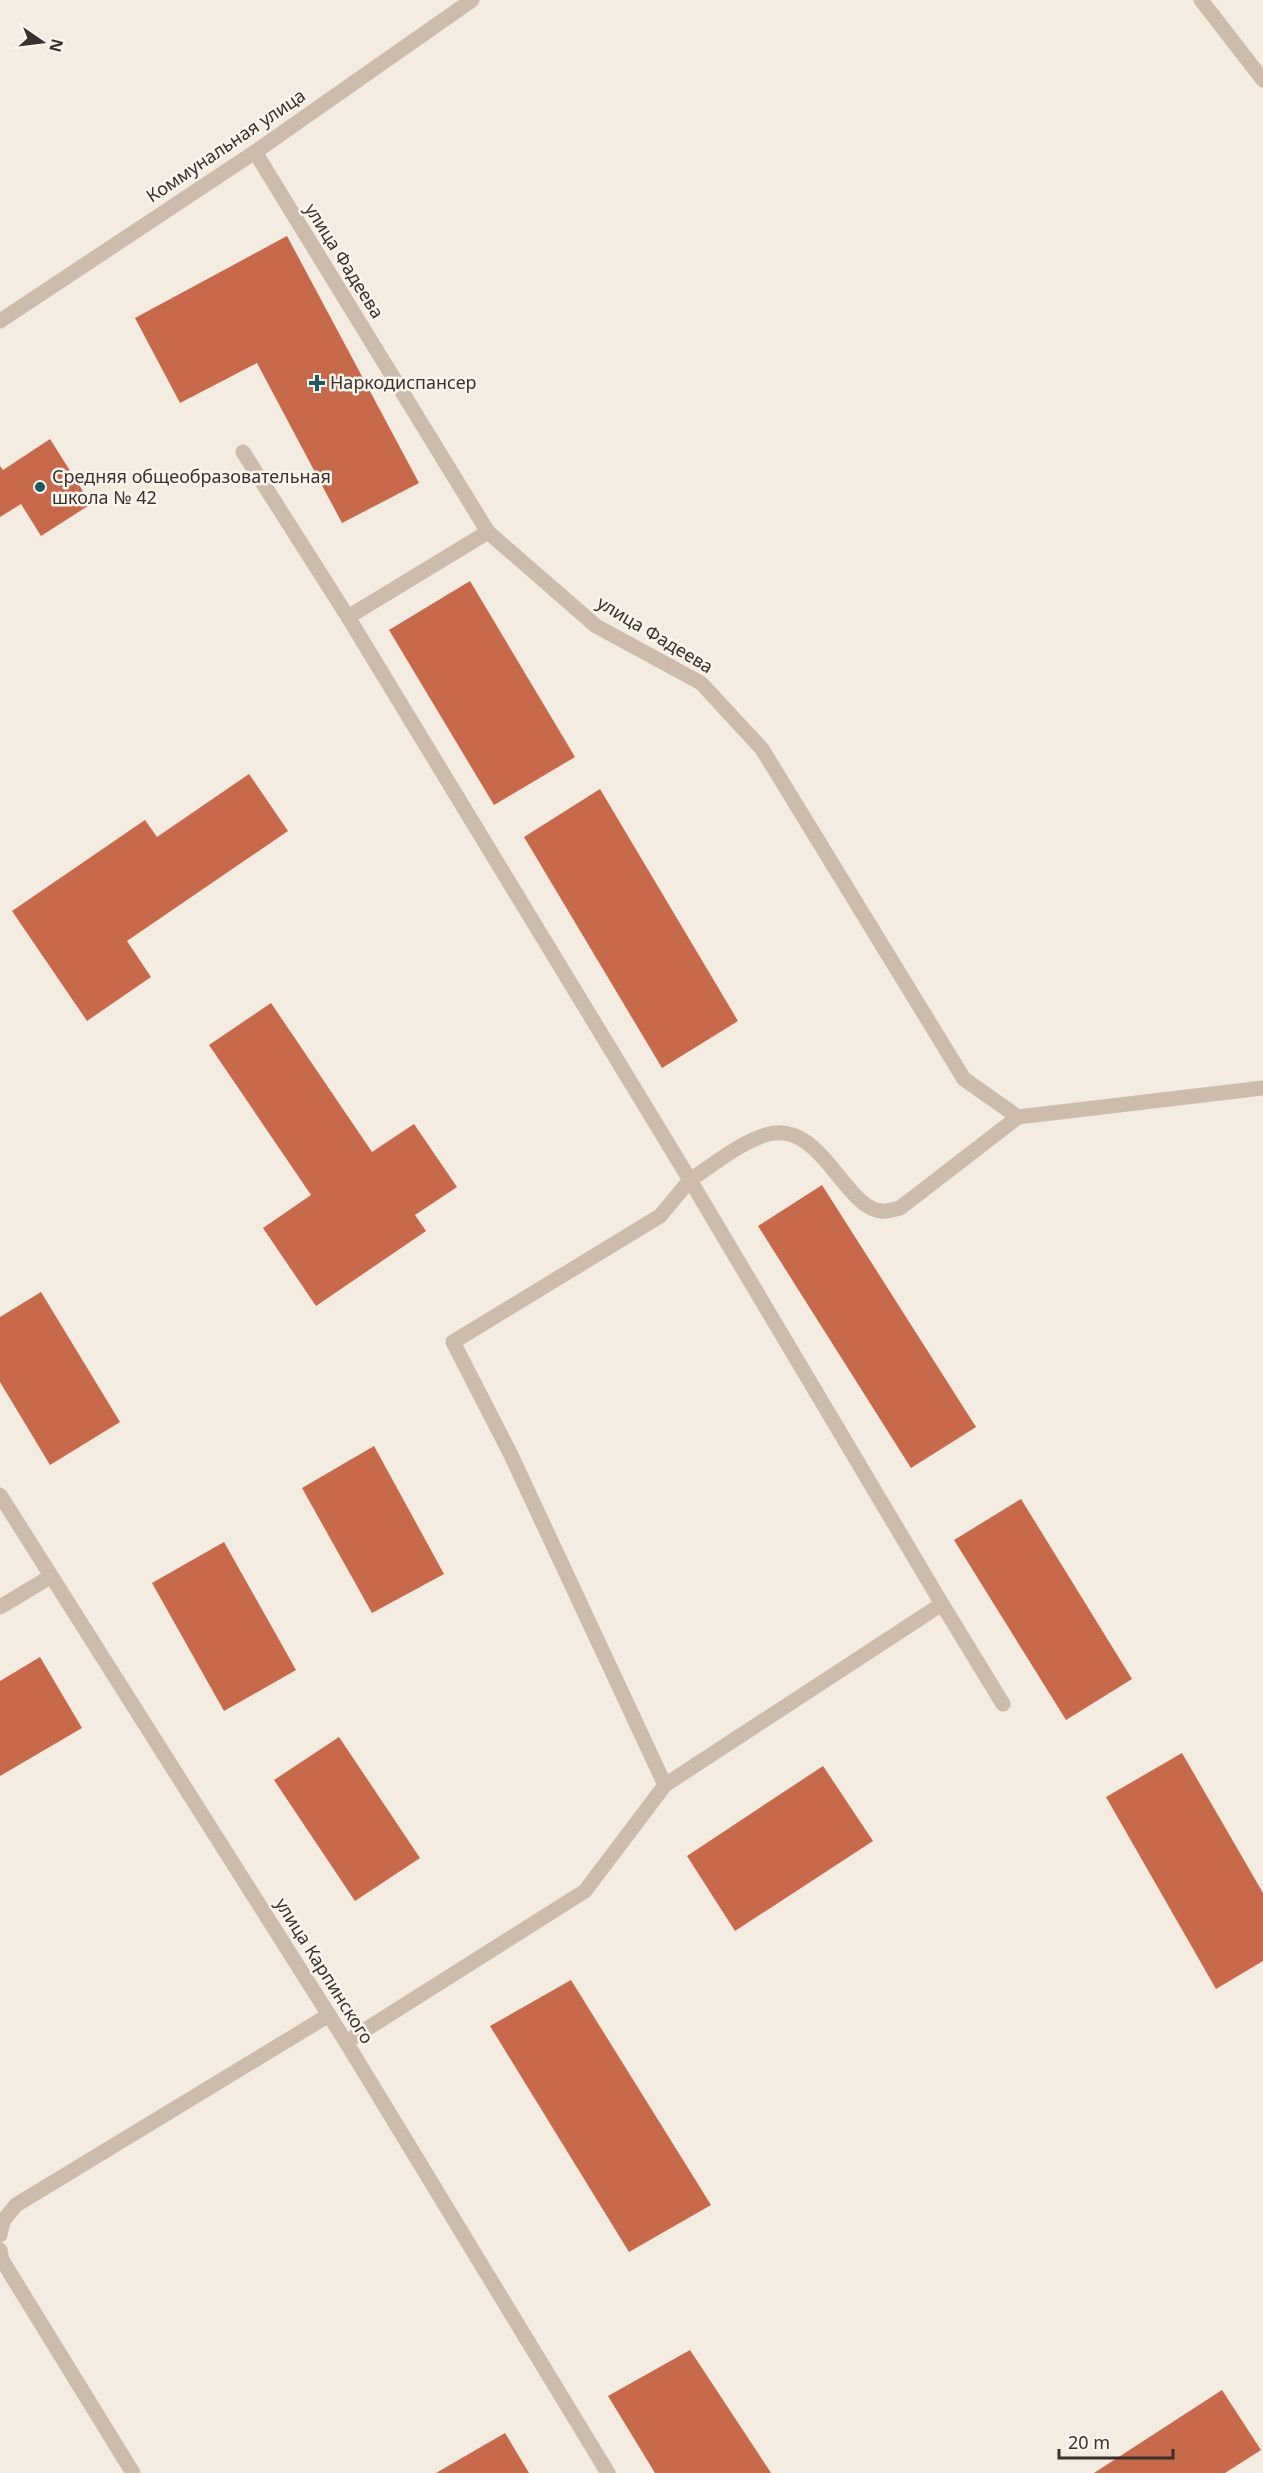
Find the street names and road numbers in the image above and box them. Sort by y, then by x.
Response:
street label: Коммунальная улица [141,83,310,207]
street label: улица Фадеева [300,198,390,323]
street label: улица Фадеева [593,590,718,678]
street label: улица Карпинского [270,1893,380,2048]

